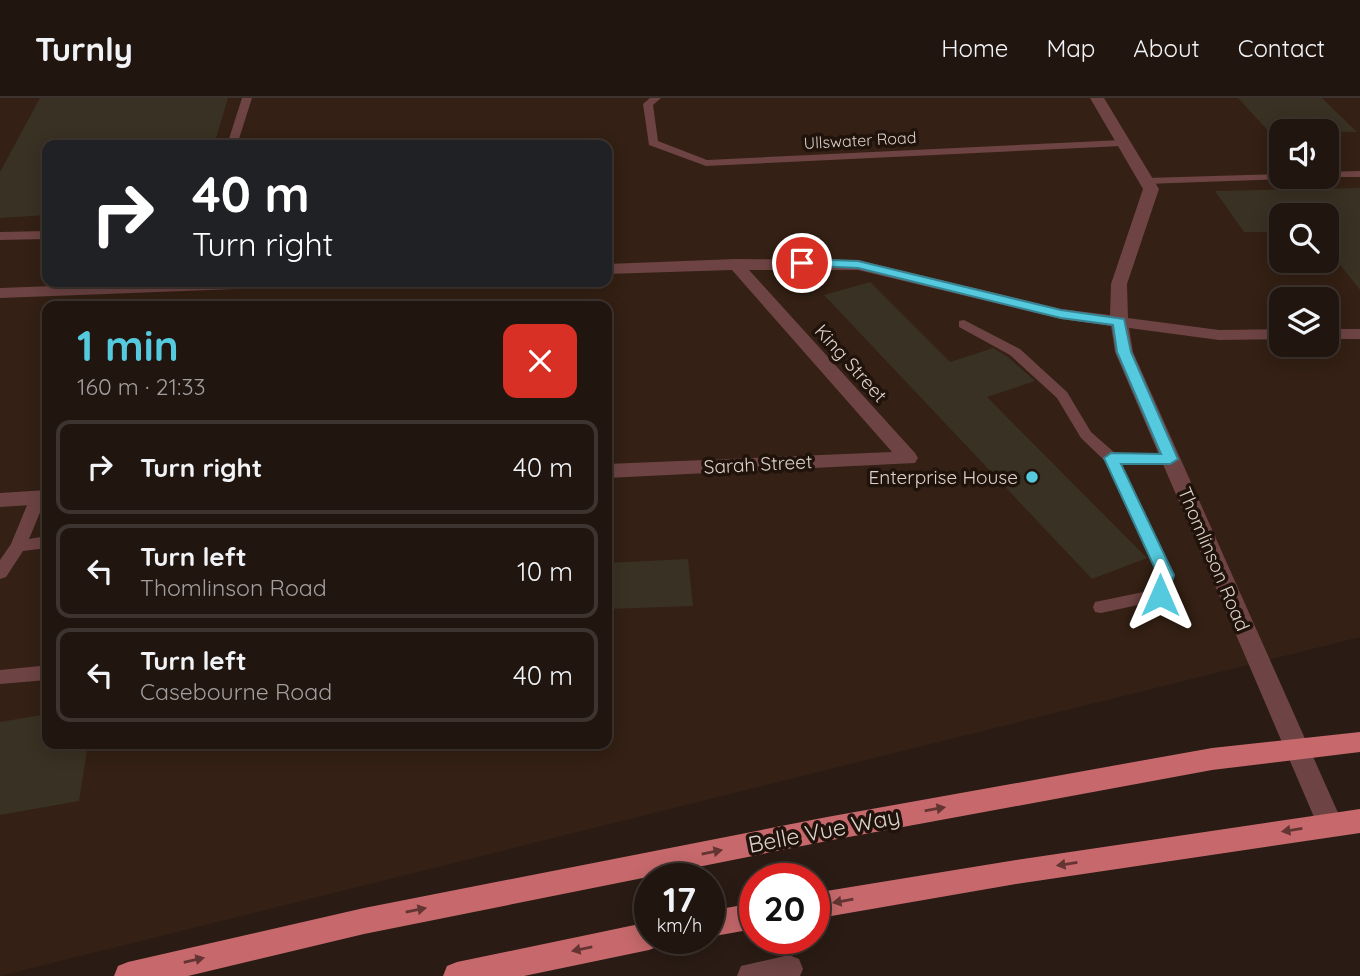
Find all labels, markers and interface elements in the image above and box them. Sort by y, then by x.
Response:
text: Turnly [35,28,133,69]
text: Home [941,33,1008,63]
text: Map [1046,33,1095,63]
text: About [1133,33,1200,63]
text: Contact [1238,33,1325,63]
map controls [1269,119,1339,357]
button: sound [1269,119,1339,189]
street label: Ullswater Road [803,127,917,153]
text: 40 m [192,163,310,224]
icon: right [77,168,168,259]
button: search [1269,203,1339,273]
text: Turn right [192,224,333,264]
pin [772,233,832,293]
icon: arrive [783,244,821,282]
button: layers [1269,287,1339,357]
text: 1 min [77,319,179,372]
street label: King Street [810,319,892,407]
button: close [503,324,577,398]
text: 160 m · 21:33 [77,372,206,401]
icon: right [81,448,119,486]
street label: Sarah Street [703,449,813,479]
text: Turn right [140,451,262,484]
text: 40 m [513,451,573,484]
place label: Enterprise House [868,465,1018,489]
marker: Enterprise House [1024,469,1040,485]
street label: Thomlinson Road [1173,483,1255,635]
text: Turn left [140,540,247,573]
icon: left [81,552,119,590]
text: 10 m [517,555,573,588]
position arrow [1123,558,1197,632]
text: Thomlinson Road [140,573,327,602]
text: Turn left [140,644,247,677]
icon: left [81,656,119,694]
text: 40 m [513,659,573,692]
text: Casebourne Road [140,677,332,706]
street label: Belle Vue Way [746,801,902,859]
one-way arrow [924,804,946,815]
one-way arrow [1281,825,1303,836]
one-way arrow [701,846,723,857]
one-way arrow [1056,859,1078,870]
speed limit sign: 20 [739,863,830,954]
text: 17 [663,877,696,921]
one-way arrow [832,896,854,907]
one-way arrow [405,904,427,915]
text: km/h [657,914,702,937]
one-way arrow [571,944,593,955]
one-way arrow [184,955,206,966]

